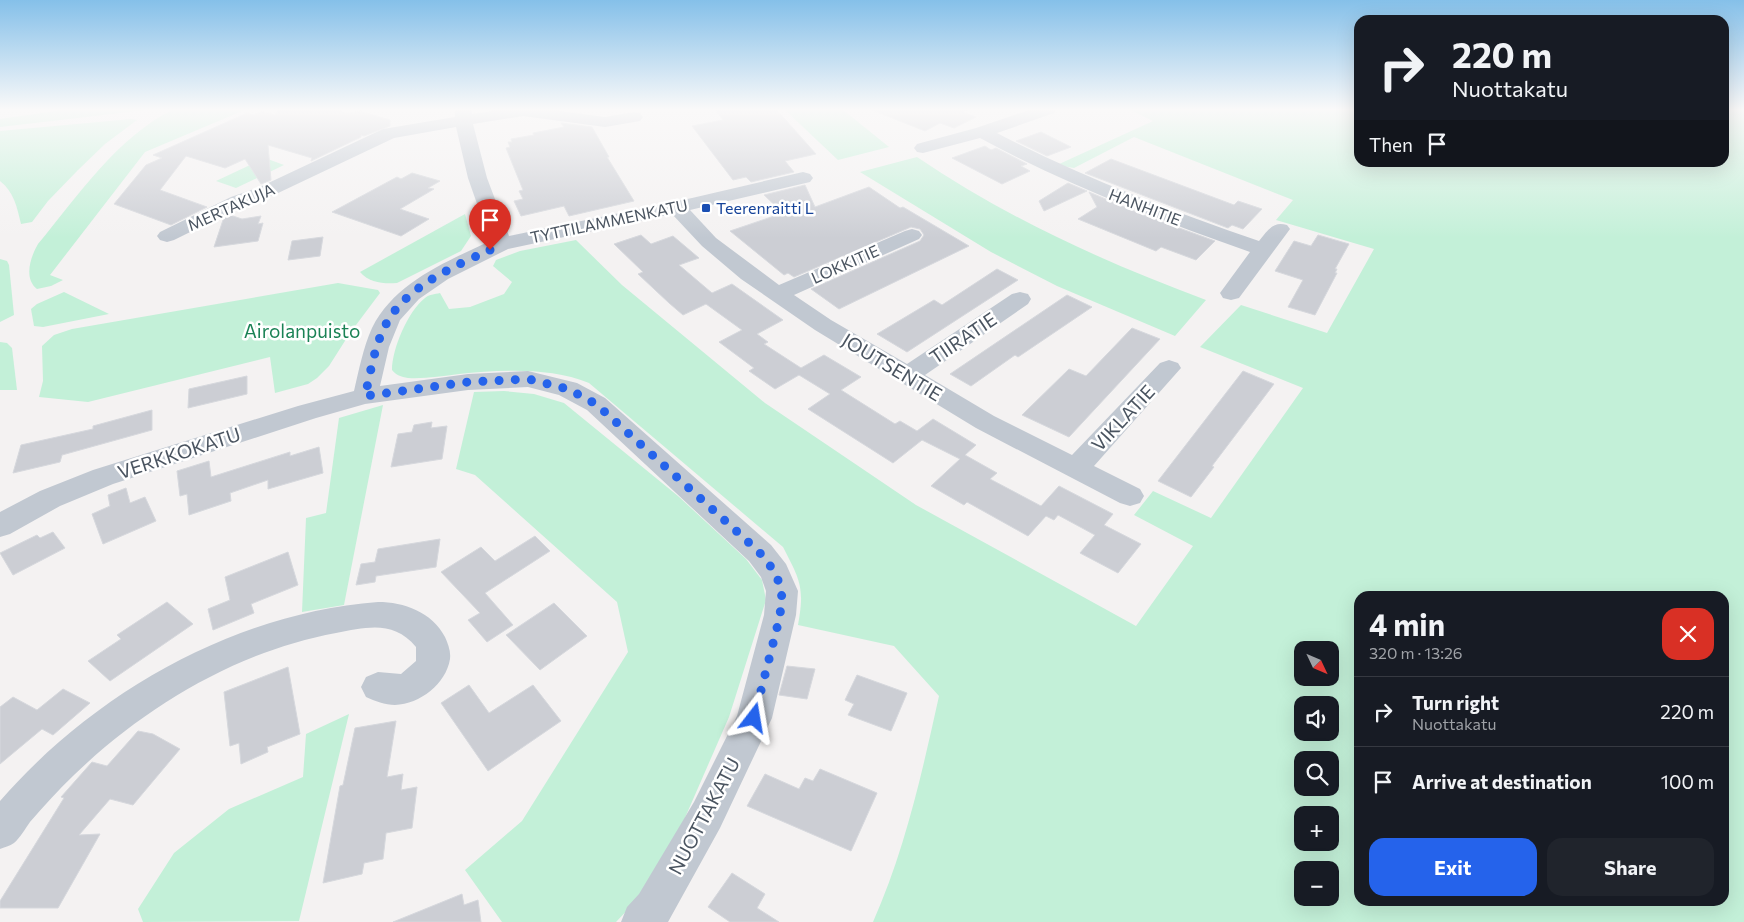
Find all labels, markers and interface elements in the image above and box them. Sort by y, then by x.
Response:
text: 220 m [1452,32,1552,75]
icon: right [1369,35,1434,100]
text: Nuottakatu [1452,75,1568,102]
icon: arrive [1423,130,1451,158]
text: Then [1369,133,1413,156]
street label: MERTAKUJA [184,179,277,234]
street label: HANHITIE [1106,184,1184,229]
street label: TYTTILAMMENKATU [528,195,689,246]
place label: Teerenraitti L [716,198,814,217]
pin [469,199,511,250]
marker: Teerenraitti L [700,202,712,214]
icon: arrive [476,206,504,234]
street label: LOKKITIE [808,240,882,287]
street label: TIIRATIE [925,307,1001,368]
park label: Airolanpuisto [244,319,360,342]
street label: JOUTSENTIE [838,328,946,405]
street label: VIKLATIE [1086,380,1159,456]
street label: VERKKOKATU [115,422,243,483]
text: 4 min [1369,605,1445,642]
button: close [1662,608,1714,660]
north arrow [1294,641,1339,686]
map controls [1294,641,1339,906]
text: 320 m · 13:26 [1369,643,1463,662]
position arrow [727,691,779,743]
text: Turn right [1412,691,1499,714]
button: sound [1294,696,1339,741]
icon: right [1369,698,1397,726]
text: 220 m [1660,700,1714,723]
text: Nuottakatu [1412,714,1496,733]
button: search [1294,751,1339,796]
street label: NUOTTAKATU [663,753,744,878]
icon: arrive [1369,768,1397,796]
text: Arrive at destination [1412,770,1592,793]
text: 100 m [1661,770,1714,793]
button: + [1294,806,1339,851]
button: Exit [1369,838,1537,896]
button: Share [1547,838,1714,896]
button: − [1294,861,1339,906]

